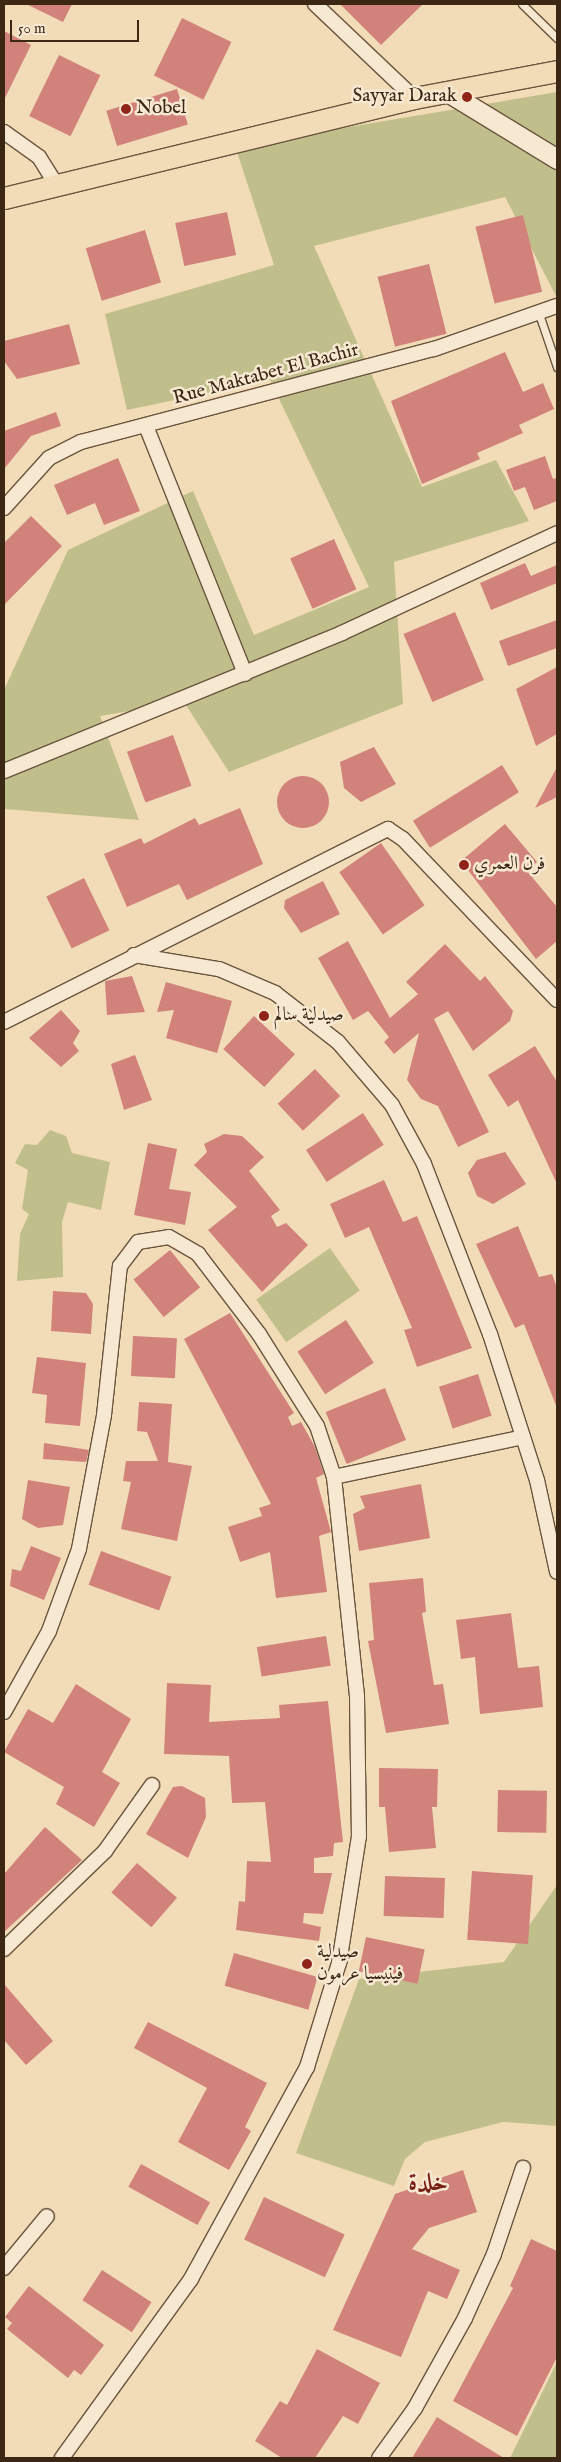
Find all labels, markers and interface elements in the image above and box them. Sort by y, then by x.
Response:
scale bar [12,10,141,42]
text: 50 m [18,19,46,38]
place label: Sayyar Darak [353,86,457,108]
marker: Sayyar Darak [461,91,473,103]
place label: Nobel [136,98,186,120]
marker: Nobel [120,103,132,115]
street label: Rue Maktabet El Bachir [171,339,361,411]
place label: فرن العمري [474,854,545,876]
marker: فرن العمري [458,859,470,871]
place label: صيدلية سالم [274,1005,344,1027]
marker: صيدلية سالم [258,1010,270,1022]
place label: صيدلية فينيسيا عرمون [317,1942,403,1986]
marker: صيدلية فينيسيا عرمون [301,1958,313,1970]
district label: خلدة [408,2170,448,2198]

